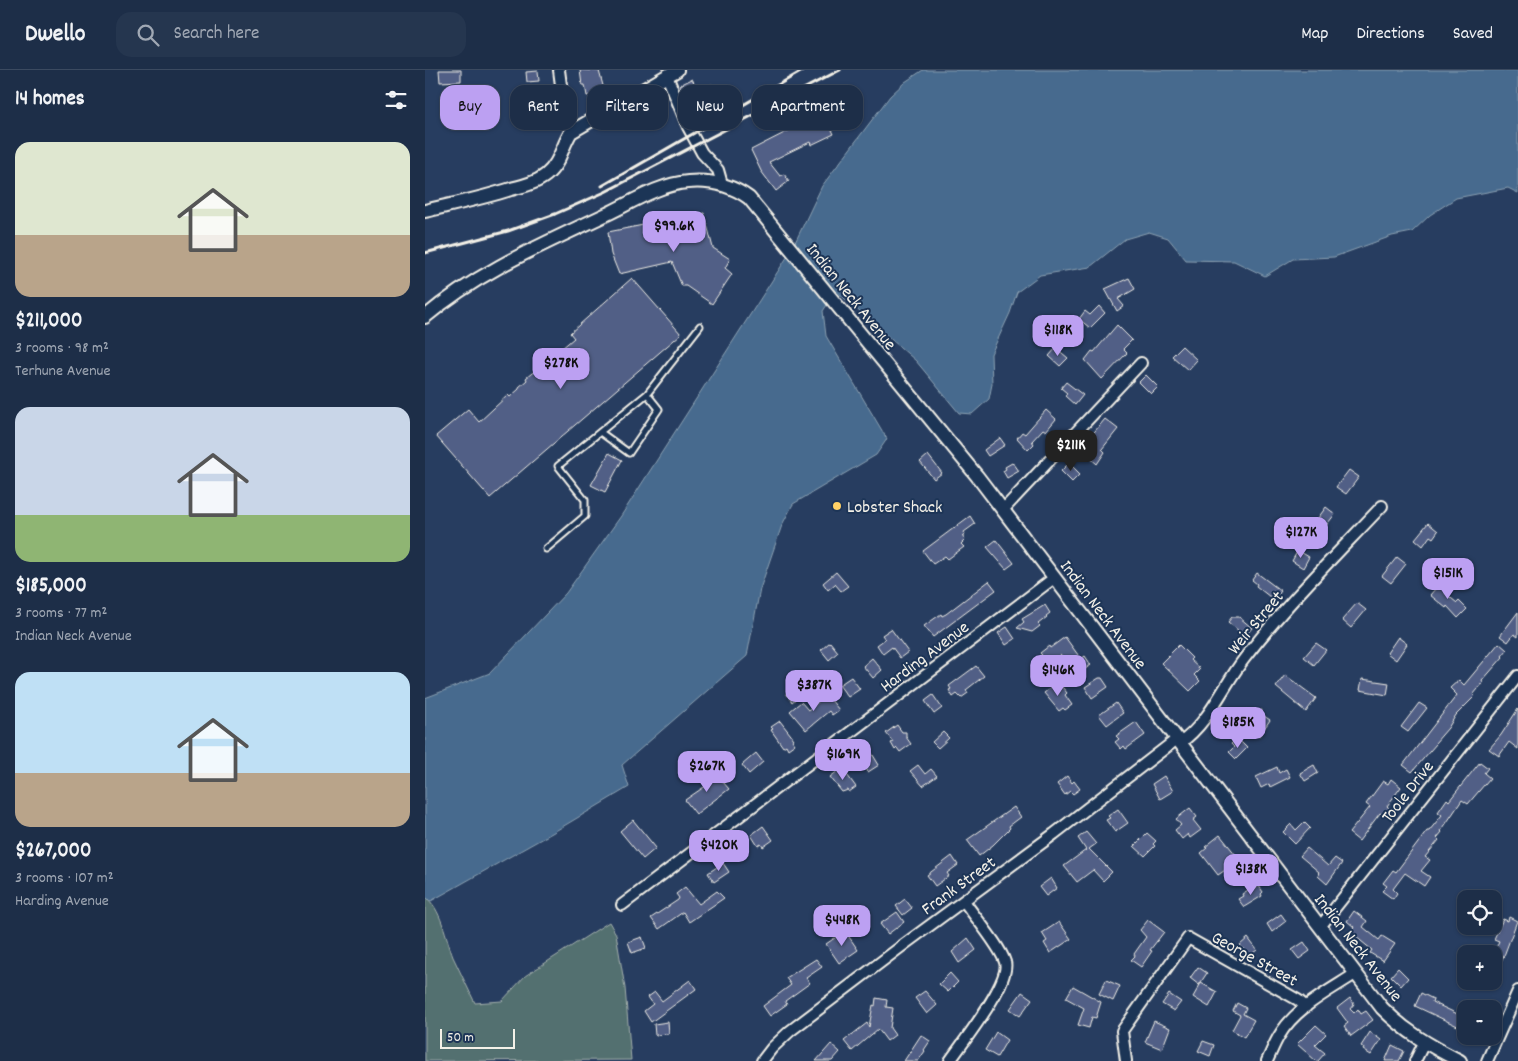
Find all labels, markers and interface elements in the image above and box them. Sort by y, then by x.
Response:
search box [116,12,466,57]
text: Dwello [25,18,86,52]
icon: search [134,21,162,49]
text: Search here [174,21,259,48]
text: Map [1301,22,1328,47]
text: Directions [1356,22,1425,47]
text: Saved [1453,22,1493,47]
text: 14 homes [15,85,85,115]
chip: Buy [440,85,500,130]
chip: Rent [510,85,577,130]
chip: Filters [587,85,668,130]
chip: New [678,85,742,130]
chip: Apartment [752,85,863,130]
icon: filters [382,86,410,114]
icon: home [168,175,258,265]
pin: $99.6K [633,210,715,253]
text: $99.6K [654,215,694,238]
street label: Indian Neck Avenue [799,239,901,357]
text: $211,000 [15,307,82,337]
pin: $118K [1023,314,1093,357]
text: $118K [1044,319,1072,342]
text: 3 rooms · 98 m² [15,337,109,360]
pin: $278K [526,348,596,390]
text: $278K [543,352,579,375]
text: Terhune Avenue [15,360,110,383]
pin: $211K [1036,430,1106,472]
text: $211K [1056,434,1086,457]
icon: home [168,440,258,530]
place label: Lobster Shack [847,496,942,521]
marker: Lobster Shack [831,500,843,512]
pin: $127K [1266,516,1336,559]
text: $127K [1285,521,1317,544]
street label: Indian Neck Avenue [1053,556,1152,676]
pin: $151K [1413,558,1483,600]
text: $151K [1433,562,1463,585]
text: $185,000 [15,572,87,602]
street label: Weir Street [1223,586,1291,661]
text: 3 rooms · 77 m² [15,602,107,625]
street label: Harding Avenue [876,616,975,700]
text: Indian Neck Avenue [15,625,132,648]
pin: $146K [1023,654,1093,697]
text: $146K [1041,659,1075,682]
pin: $387K [779,670,849,712]
text: $387K [796,674,832,697]
icon: home [168,705,258,795]
pin: $185K [1203,706,1273,749]
text: $185K [1222,711,1254,734]
pin: $169K [808,738,878,781]
text: $169K [826,743,860,766]
pin: $267K [672,750,742,793]
text: $267K [689,755,725,778]
street label: Toole Drive [1377,756,1441,829]
pin: $420K [684,830,754,872]
text: $420K [700,834,738,857]
text: $267,000 [15,837,91,867]
street label: Frank Street [917,851,1002,923]
pin: $138K [1216,854,1286,896]
text: $138K [1235,858,1267,881]
text: 3 rooms · 107 m² [15,867,114,890]
street label: Indian Neck Avenue [1307,889,1407,1008]
text: Harding Avenue [15,890,109,913]
map controls [1457,890,1502,1045]
button: locate [1457,890,1502,935]
pin: $448K [807,904,877,947]
text: $448K [824,909,860,932]
street label: George Street [1206,926,1302,994]
button: + [1457,945,1502,990]
button: − [1457,1000,1502,1045]
scale bar [440,1026,515,1049]
text: 50 m [447,1028,474,1048]

